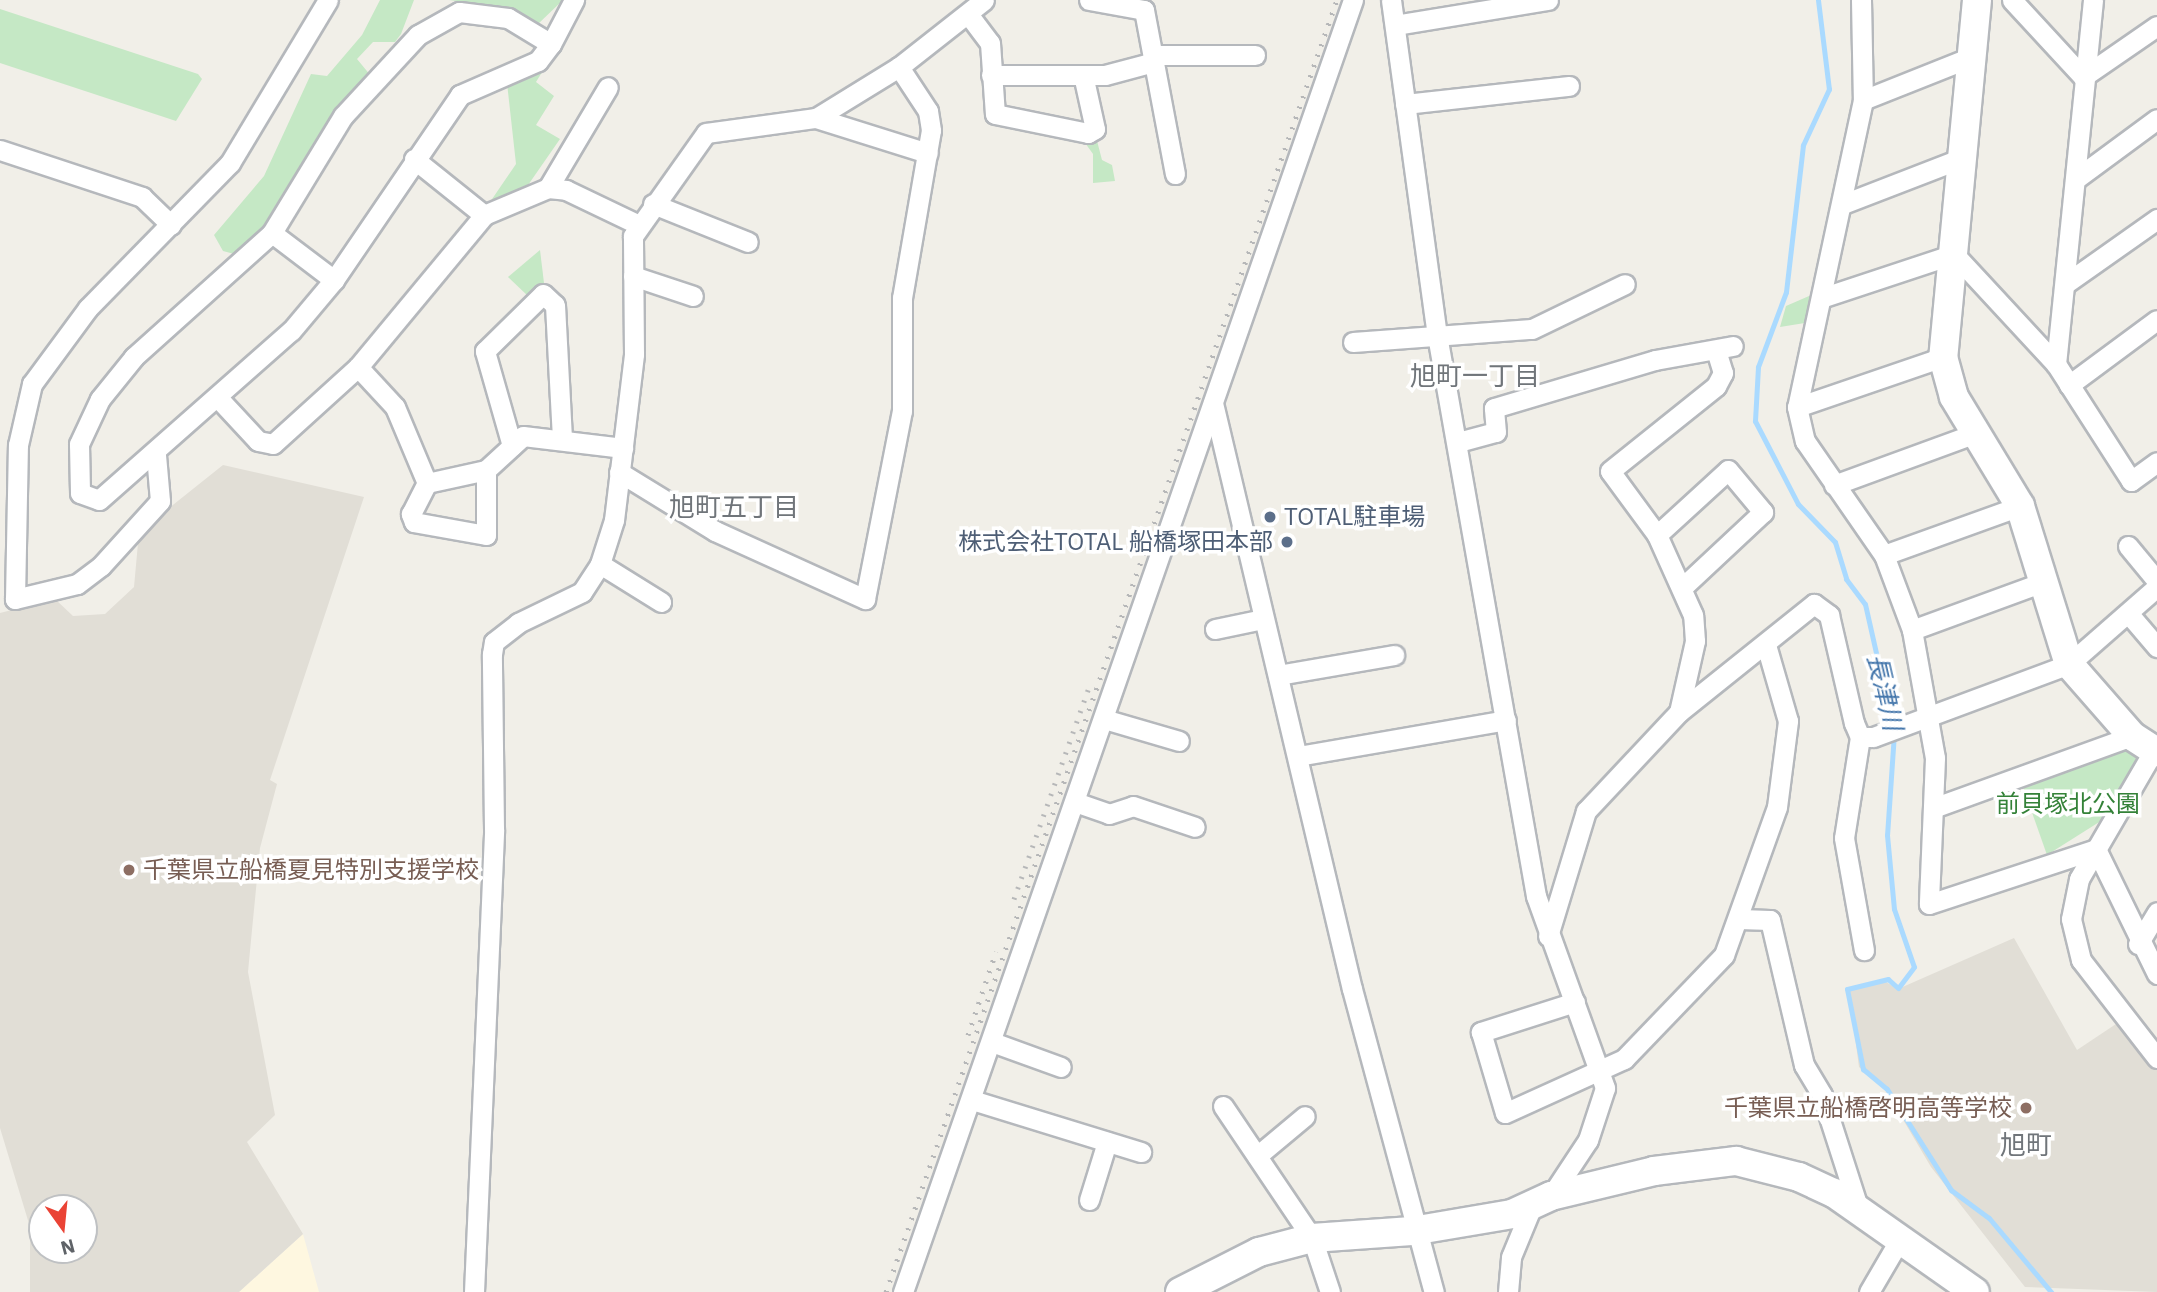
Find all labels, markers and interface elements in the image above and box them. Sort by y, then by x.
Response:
district label: 旭町一丁目 [1410,360,1540,392]
district label: 旭町五丁目 [669,491,799,523]
place label: TOTAL駐車場 [1284,503,1425,531]
marker: TOTAL駐車場 [1262,509,1278,525]
place label: 株式会社TOTAL 船橋塚田本部 [958,528,1273,556]
marker: 株式会社TOTAL 船橋塚田本部 [1279,534,1295,550]
water label: 長津川 [1861,650,1909,734]
park label: 前貝塚北公園 [1996,790,2140,818]
place label: 千葉県立船橋夏見特別支援学校 [143,856,479,884]
marker: 千葉県立船橋夏見特別支援学校 [121,862,137,878]
place label: 千葉県立船橋啓明高等学校 [1724,1094,2012,1122]
marker: 千葉県立船橋啓明高等学校 [2018,1100,2034,1116]
district label: 旭町 [2000,1129,2052,1161]
north arrow [28,1194,98,1264]
text: N [58,1234,78,1261]

